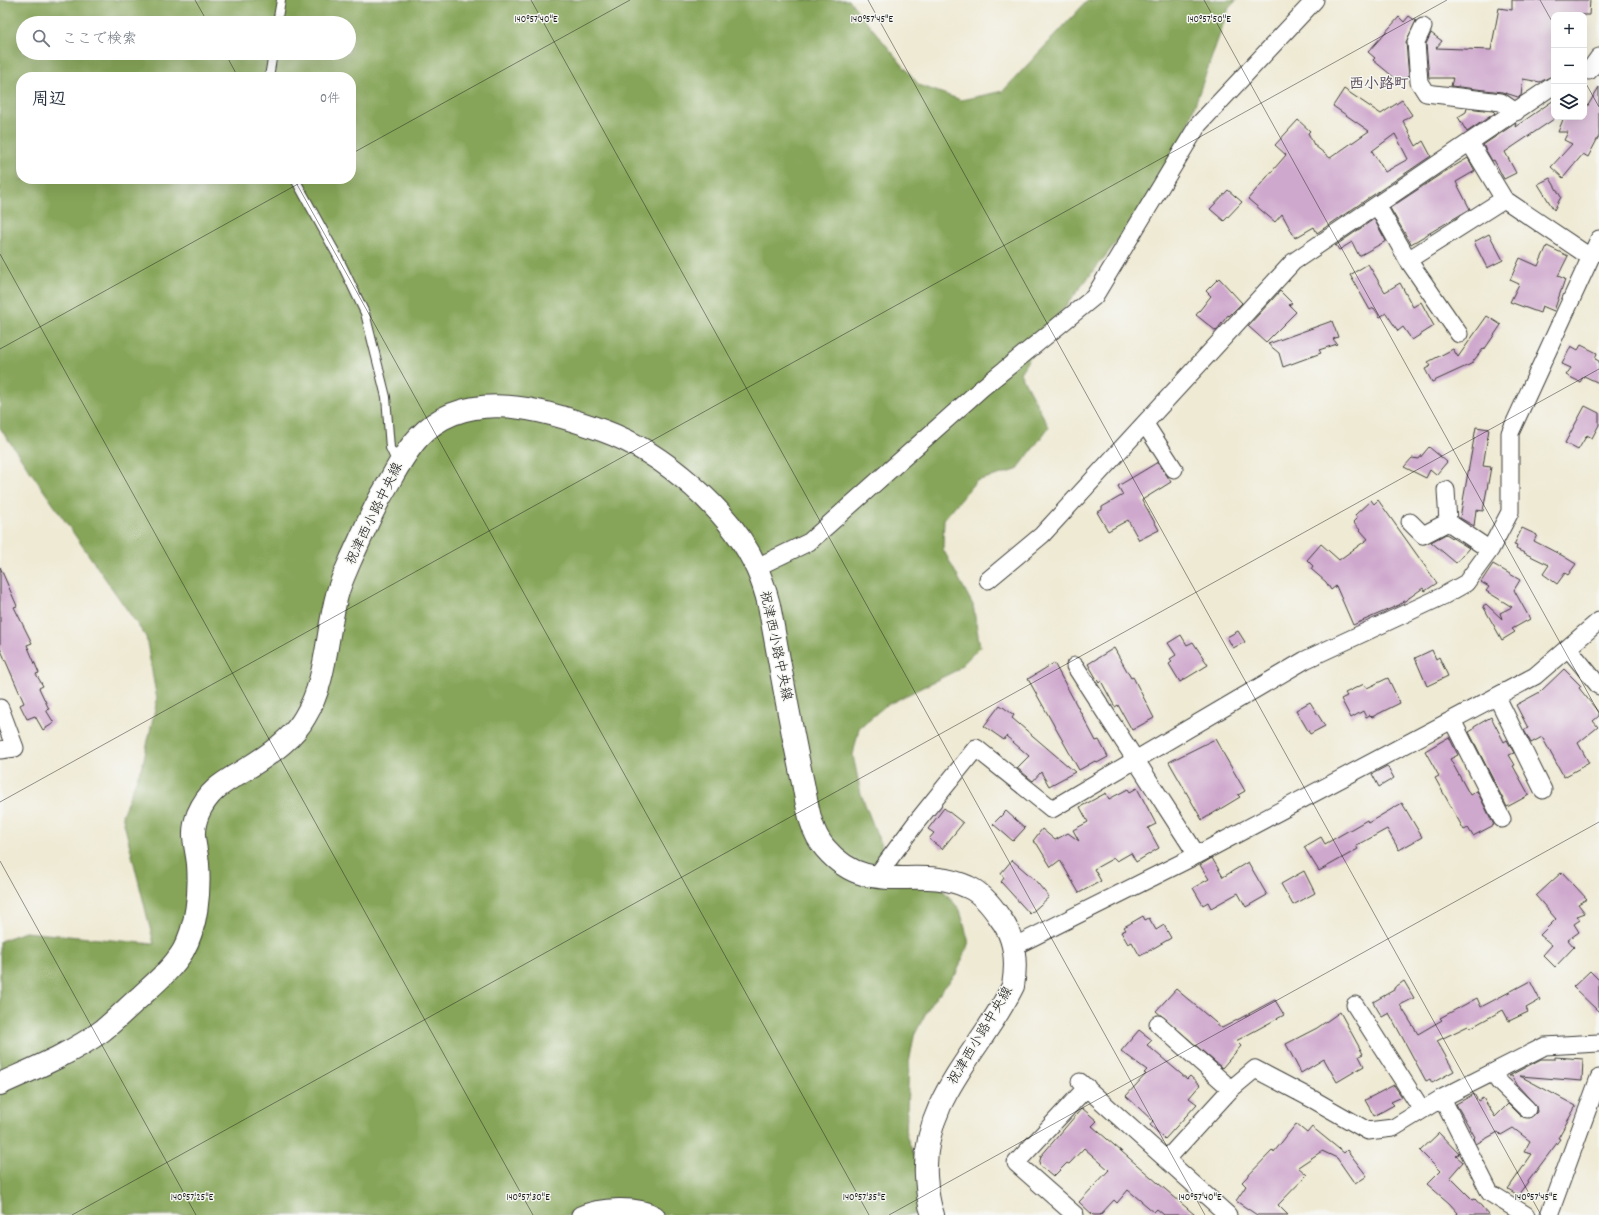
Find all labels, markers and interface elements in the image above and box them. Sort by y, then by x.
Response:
map controls [1551,12,1587,120]
button: + [1551,12,1587,48]
text: 140°57'40"E [514,13,558,27]
text: 140°57'45"E [851,13,894,27]
text: 140°57'50"E [1187,13,1231,27]
search box [16,16,356,60]
icon: search [30,27,52,49]
text: ここで検索 [62,29,137,51]
button: − [1551,48,1587,84]
district label: 西小路町 [1349,74,1409,96]
button: layers [1551,84,1587,120]
text: 周辺 [32,89,66,113]
text: 0件 [320,90,340,109]
street label: 祝津西小路中央線 [341,459,409,569]
street label: 祝津西小路中央線 [754,589,796,703]
street label: 祝津西小路中央線 [944,983,1018,1089]
text: 140°57'25"E [171,1191,214,1205]
text: 140°57'30"E [506,1191,550,1205]
text: 140°57'35"E [843,1191,886,1205]
text: 140°57'40"E [1178,1191,1222,1205]
text: 140°57'45"E [1515,1191,1558,1205]

